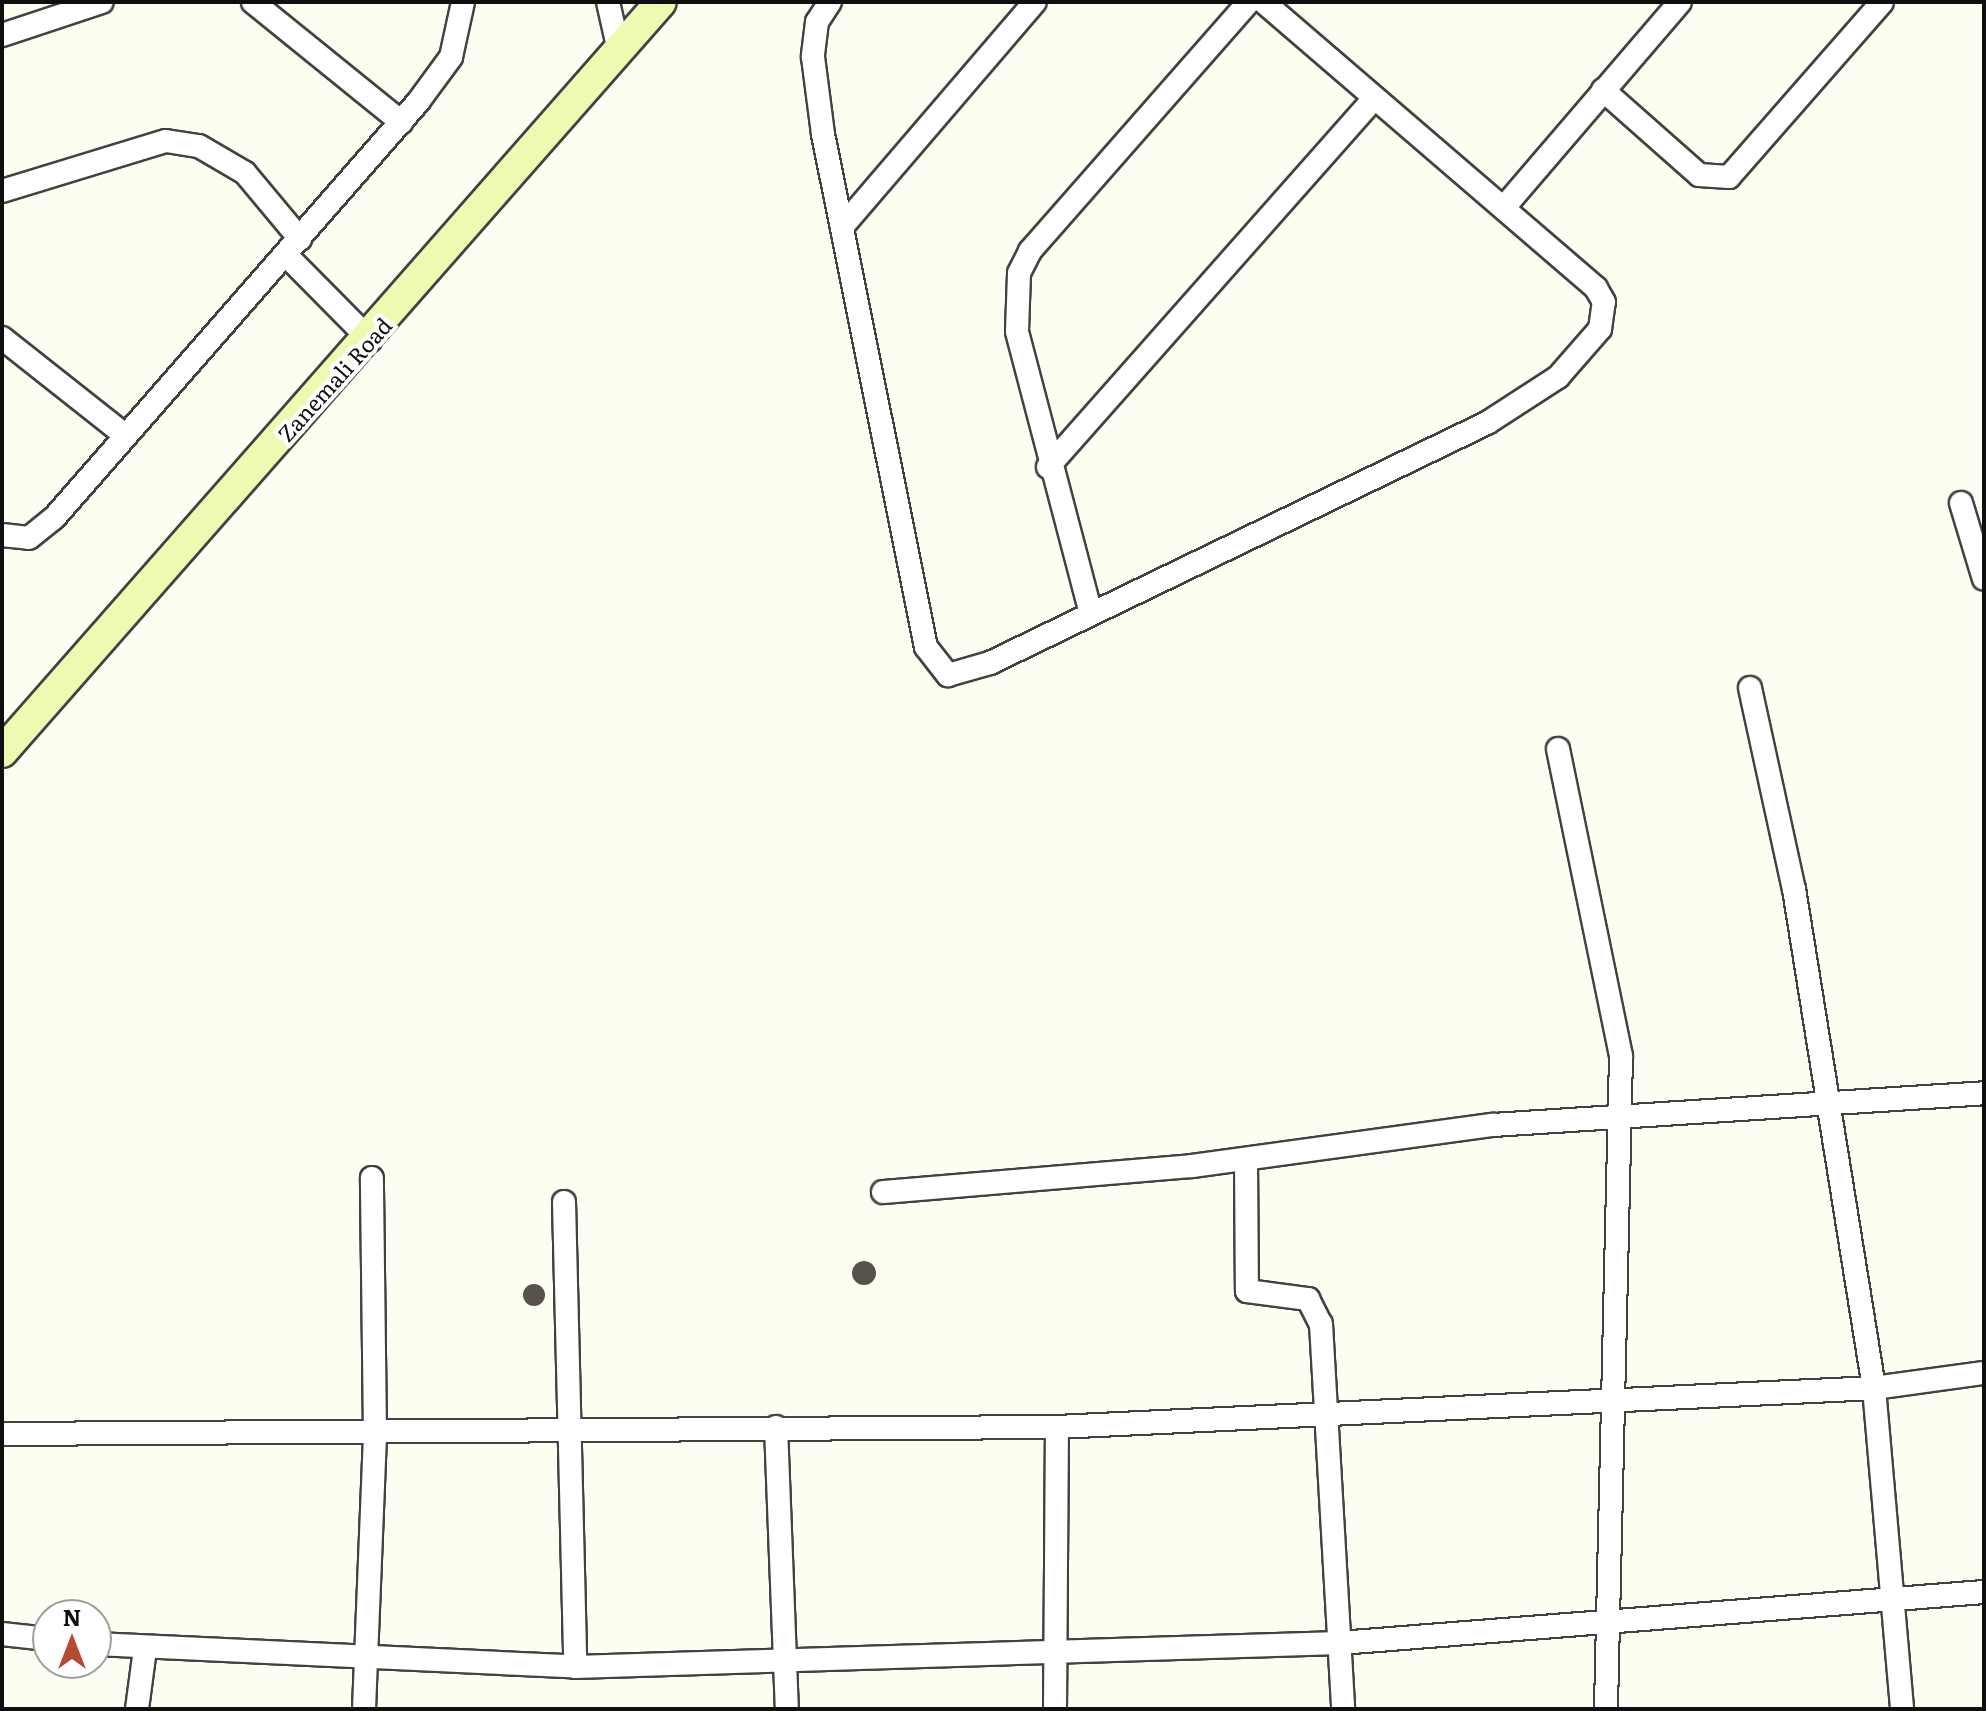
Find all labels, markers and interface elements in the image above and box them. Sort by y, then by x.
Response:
street label: Zanemali Road [272,312,396,446]
north arrow [32,1599,112,1679]
text: N [63,1600,81,1633]

